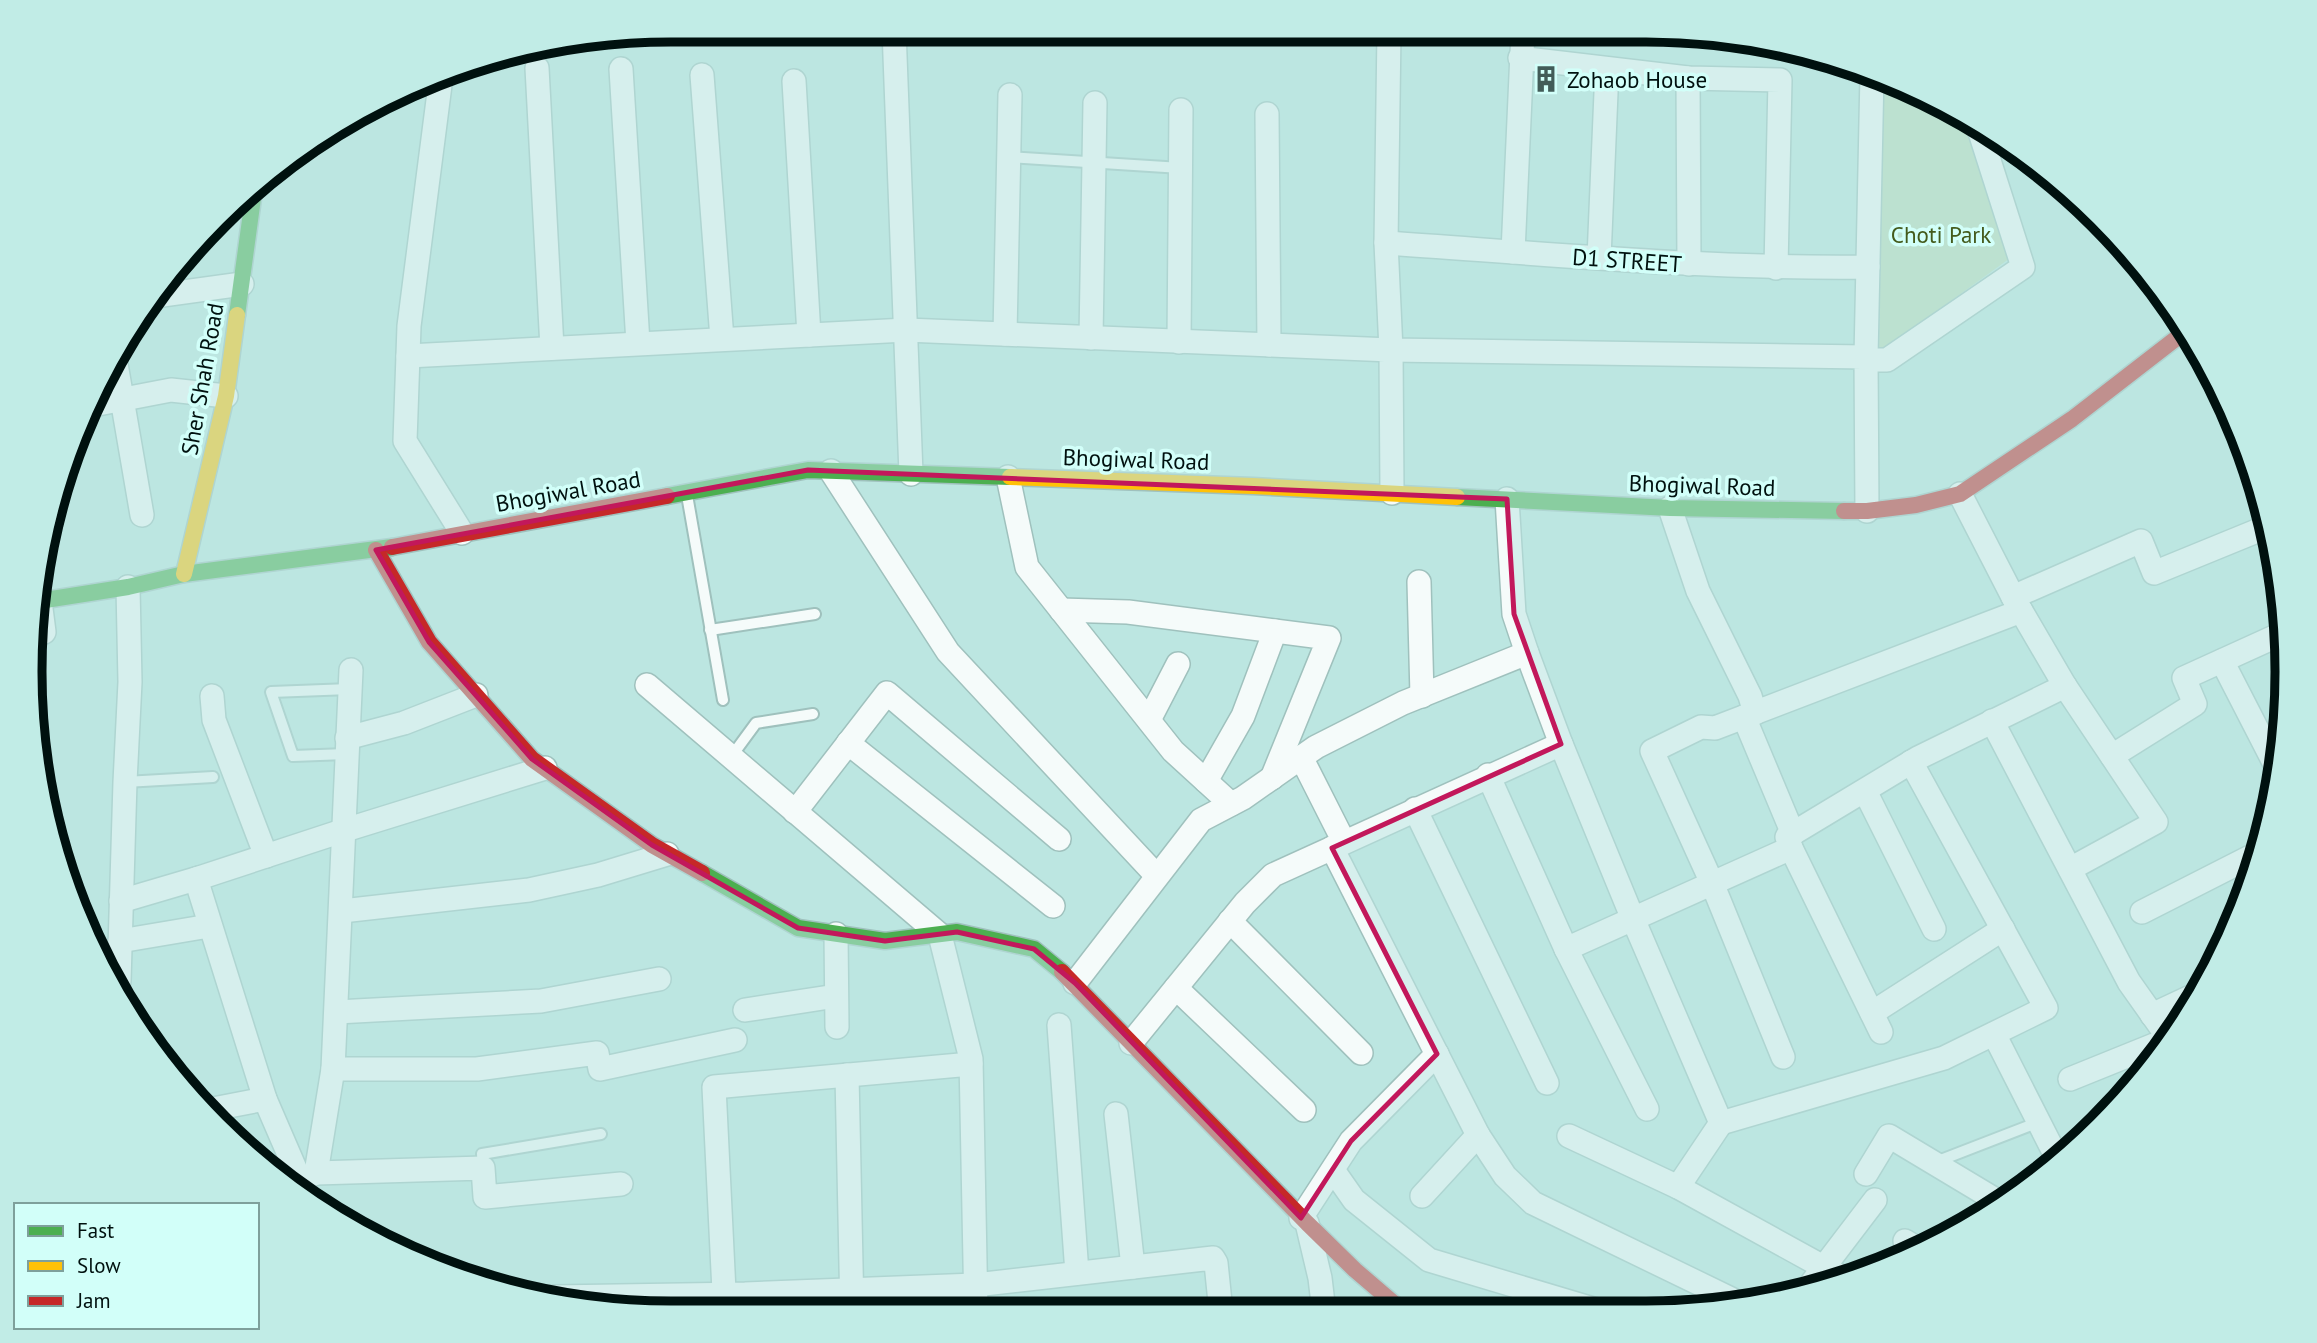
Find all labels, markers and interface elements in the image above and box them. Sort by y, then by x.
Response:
building icon: Zohaob House [1531,64,1561,94]
place label: Zohaob House [1567,65,1707,94]
park label: Choti Park [1891,220,1991,249]
street label: D1 STREET [1571,242,1683,278]
street label: Sher Shah Road [174,301,230,457]
street label: Bhogiwal Road [1062,442,1210,476]
street label: Bhogiwal Road [493,464,643,518]
street label: Bhogiwal Road [1628,468,1776,502]
legend [14,1203,259,1329]
text: Fast [77,1217,114,1244]
text: Slow [77,1252,121,1279]
text: Jam [76,1287,111,1314]

